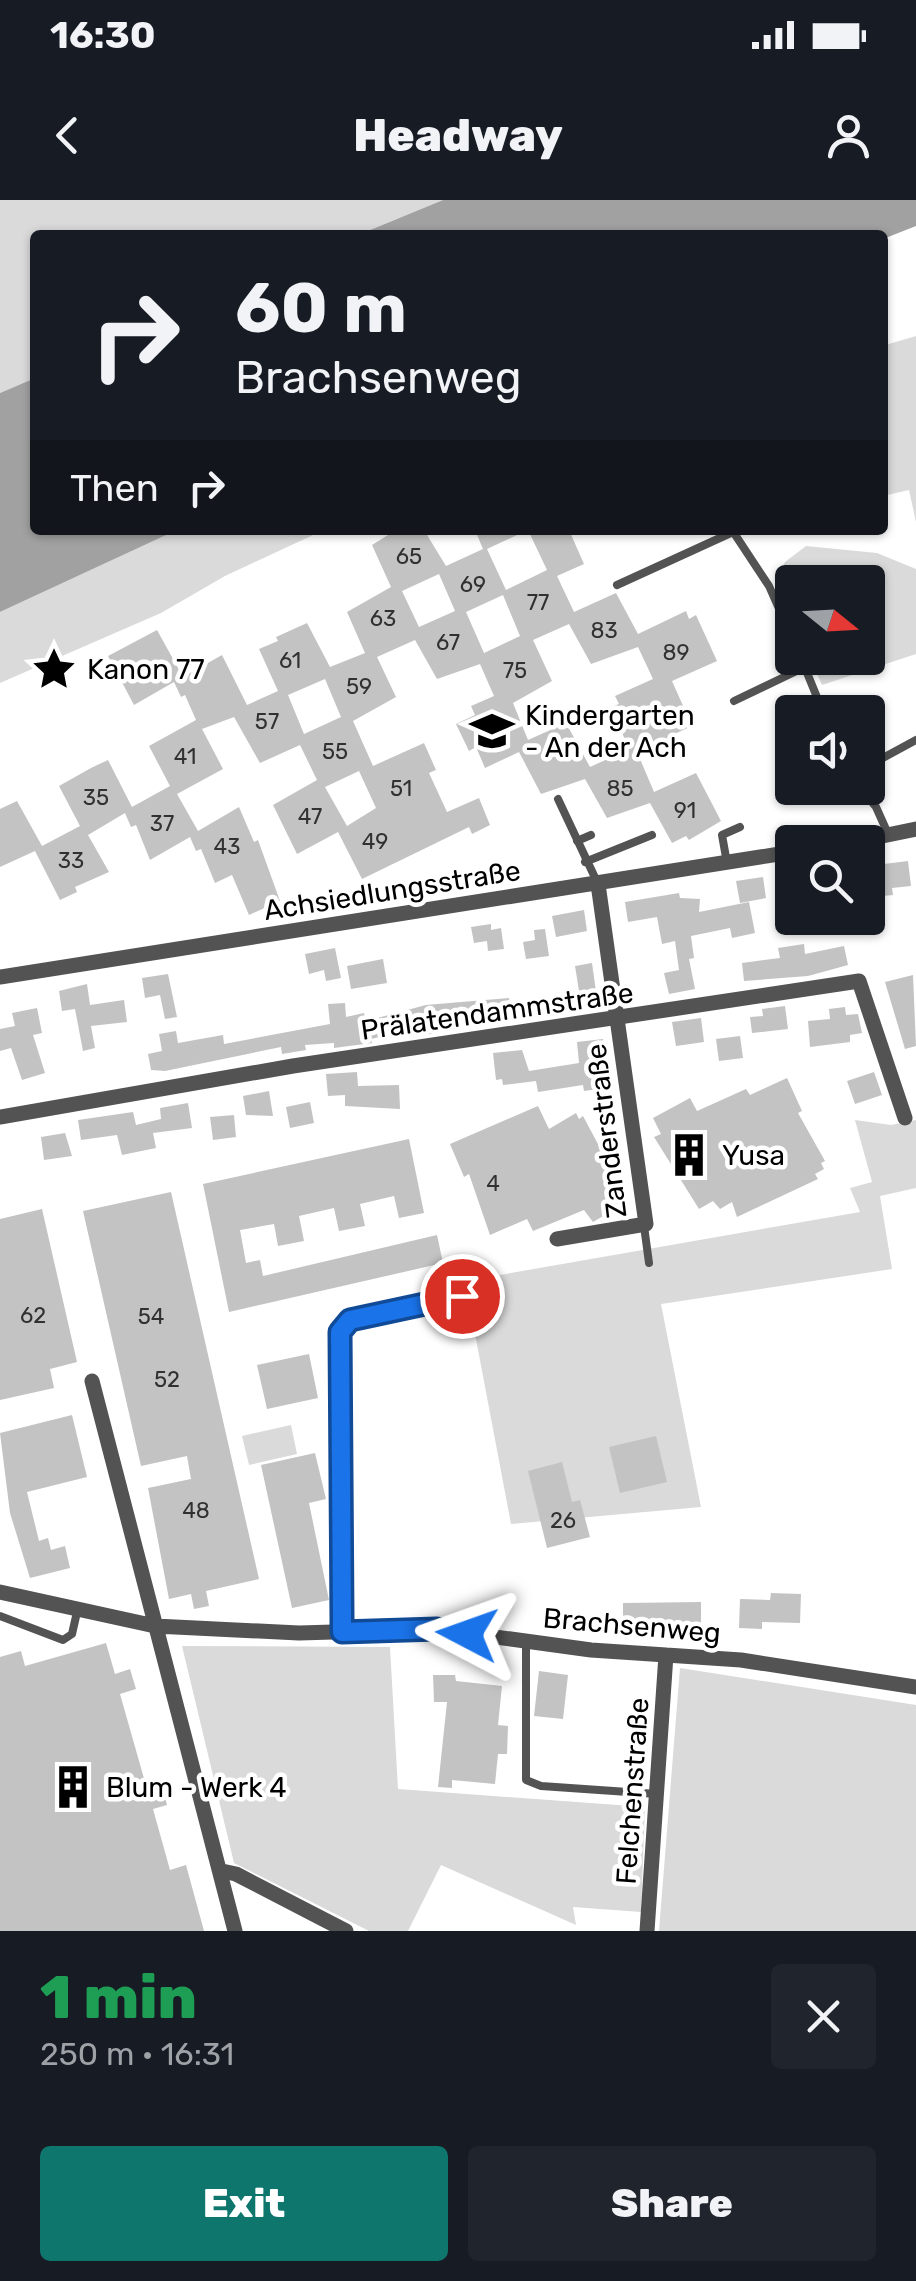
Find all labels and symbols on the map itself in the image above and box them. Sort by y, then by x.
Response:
house number: 65 [396,543,422,570]
north arrow [775,565,885,675]
house number: 69 [460,571,486,598]
house number: 77 [527,589,549,616]
house number: 63 [370,605,396,632]
house number: 83 [590,617,618,644]
house number: 67 [436,629,460,656]
house number: 89 [662,639,690,666]
place icon: Kanon 77 [30,645,78,693]
house number: 61 [279,647,301,674]
place label: Kanon 77 [87,653,205,686]
house number: 75 [503,657,527,684]
house number: 59 [346,673,372,700]
place label: Kindergarten - An der Ach [525,699,695,764]
school or university icon: Kindergarten - An der Ach [468,707,516,755]
house number: 57 [255,708,279,735]
house number: 55 [322,738,348,765]
house number: 41 [174,743,196,770]
house number: 51 [390,775,412,802]
house number: 85 [606,775,634,802]
house number: 35 [83,784,109,811]
house number: 91 [674,797,696,824]
house number: 47 [298,803,322,830]
house number: 37 [150,810,174,837]
house number: 49 [362,828,388,855]
house number: 43 [214,833,240,860]
house number: 33 [58,847,84,874]
street label: Achsiedlungsstraße [261,854,523,927]
street label: Prälatendammstraße [359,976,635,1047]
street label: Zanderstraße [579,1042,634,1220]
building icon: Yusa [665,1131,713,1179]
place label: Yusa [722,1139,785,1172]
house number: 4 [486,1170,500,1197]
pin [420,1254,505,1339]
house number: 62 [20,1302,46,1329]
house number: 54 [138,1303,164,1330]
house number: 52 [154,1366,180,1393]
house number: 48 [182,1497,210,1524]
house number: 26 [550,1507,576,1534]
position arrow [415,1582,519,1686]
street label: Brachsenweg [542,1601,722,1650]
street label: Felchenstraße [610,1697,655,1885]
building icon: Blum - Werk 4 [49,1763,97,1811]
place label: Blum - Werk 4 [106,1771,287,1804]

